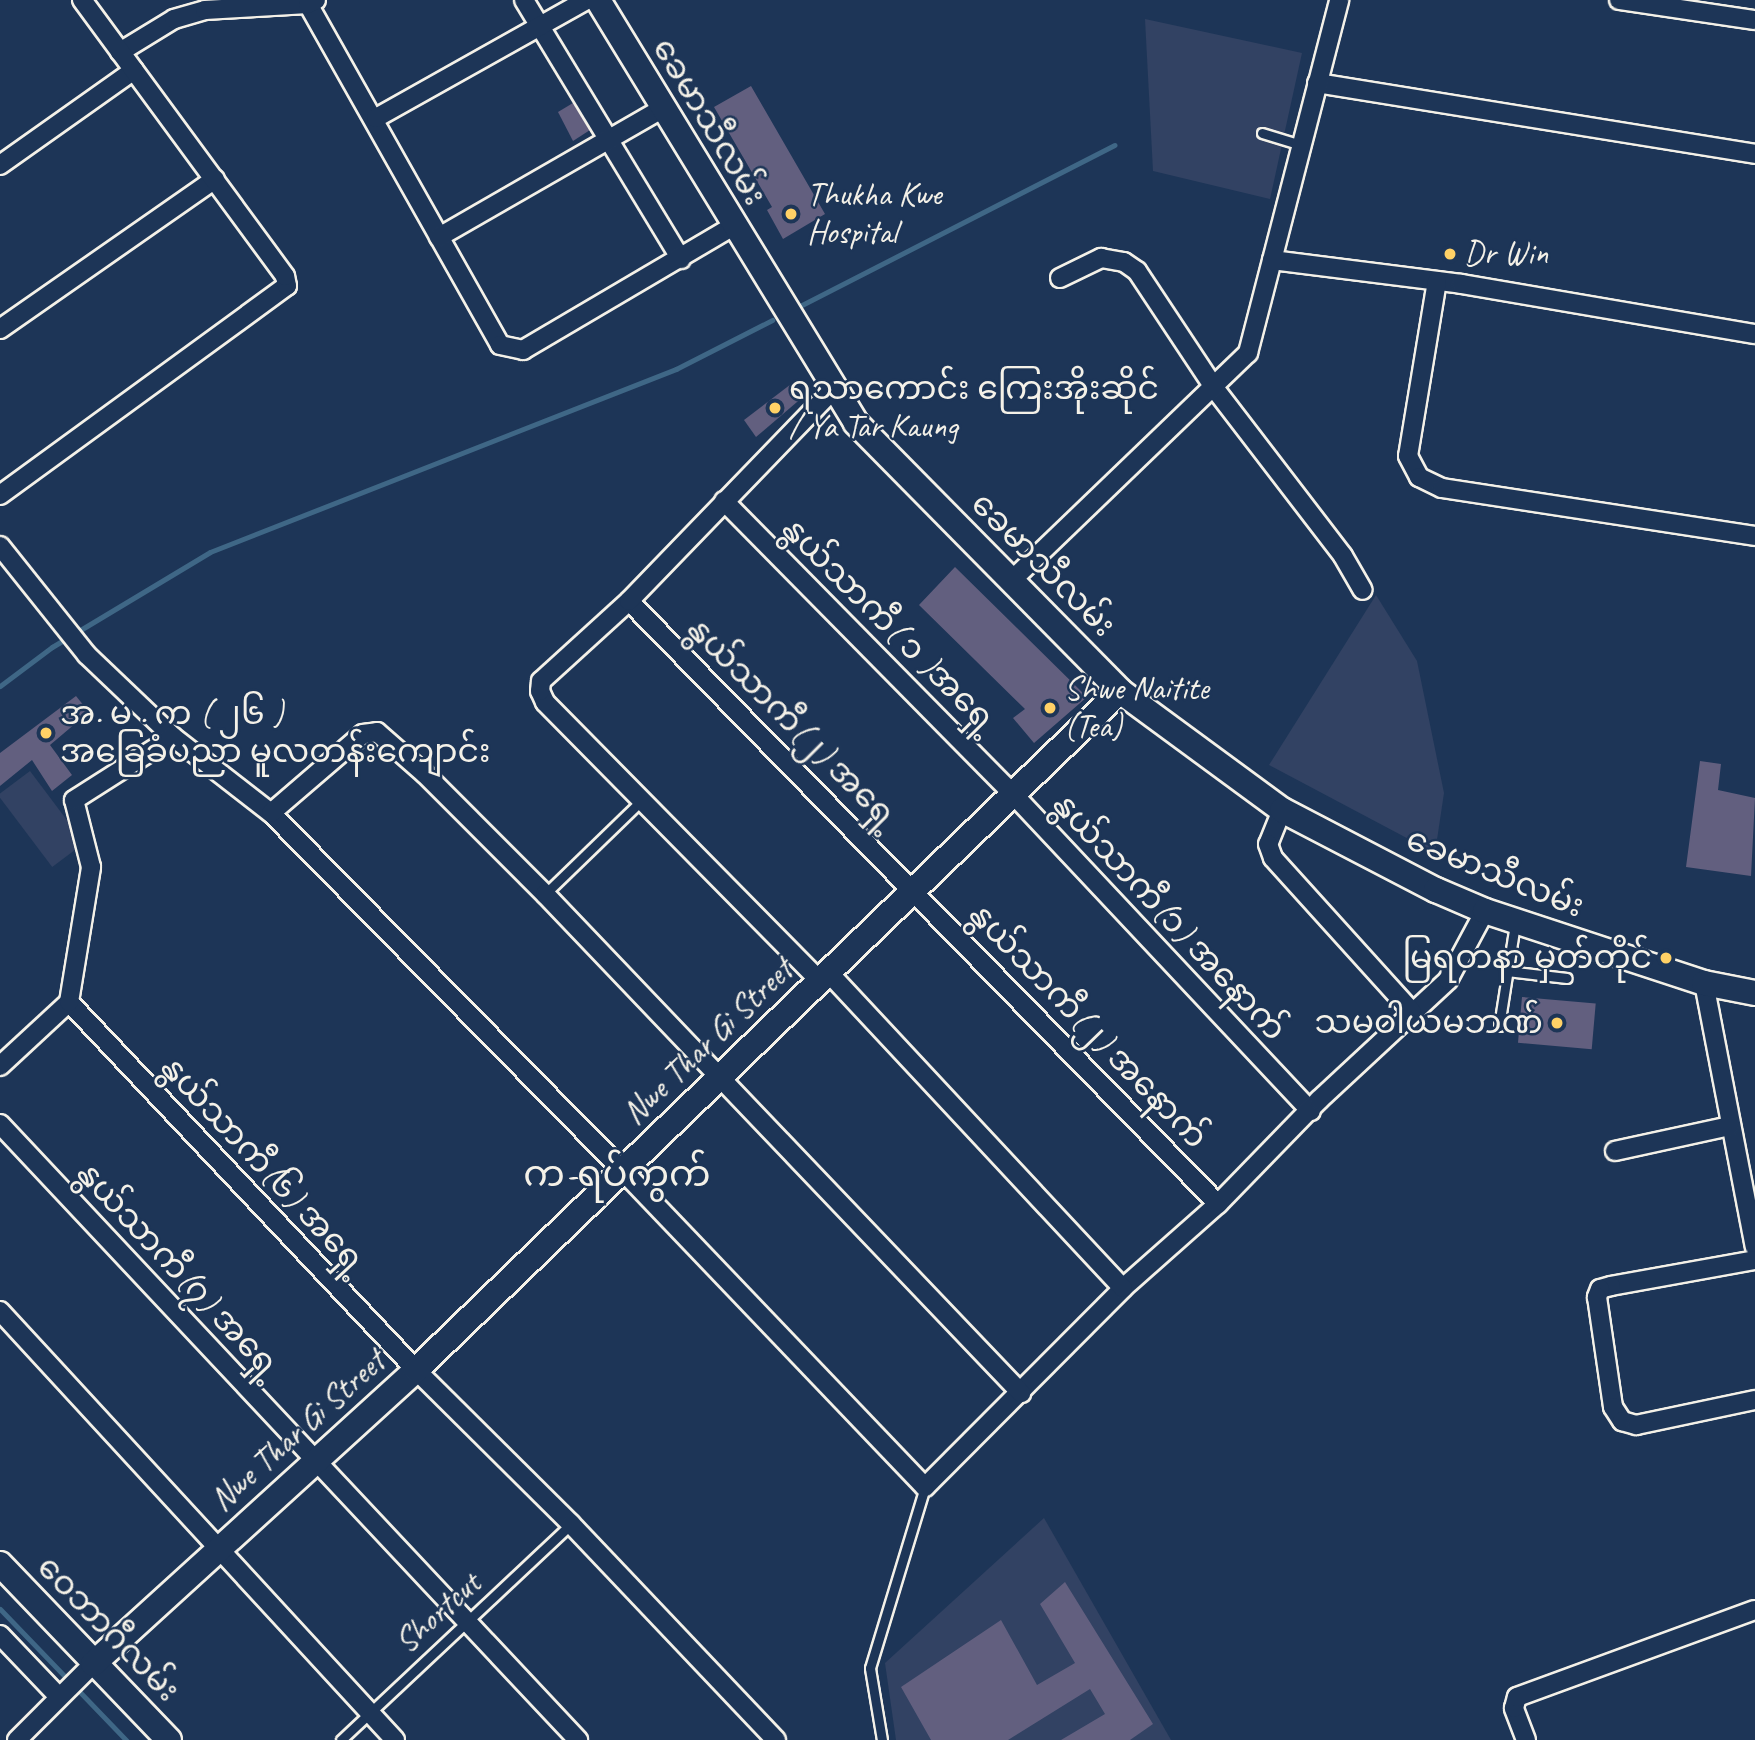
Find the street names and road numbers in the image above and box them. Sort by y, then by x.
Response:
street label: ခေမာသီလမ်း [644,31,774,213]
street label: ခေမာသီလမ်း [962,484,1124,646]
street label: နွယ်သာကီ( ၁ )အရှေ့ [773,509,1007,743]
street label: နွယ်သာကီ(၂) အရှေ့ [679,610,907,838]
street label: နွယ်သာကီ(၁) အနောက် [1044,785,1294,1049]
street label: ခေမာသီလမ်း [1400,819,1590,927]
street label: နွယ်သာကီ(၂) အနောက် [961,895,1215,1157]
street label: Nwe Thar Gi Street [614,950,802,1134]
street label: နွယ်သာကီ(၆) အရှေ့ [152,1048,376,1284]
street label: နွယ်သာကီ(၇) အရှေ့ [68,1154,290,1388]
street label: Nwe Thar Gi Street [202,1342,394,1520]
street label: ဝေဘာဂီလမ်း [29,1548,187,1710]
street label: Shortcut [387,1564,489,1662]

